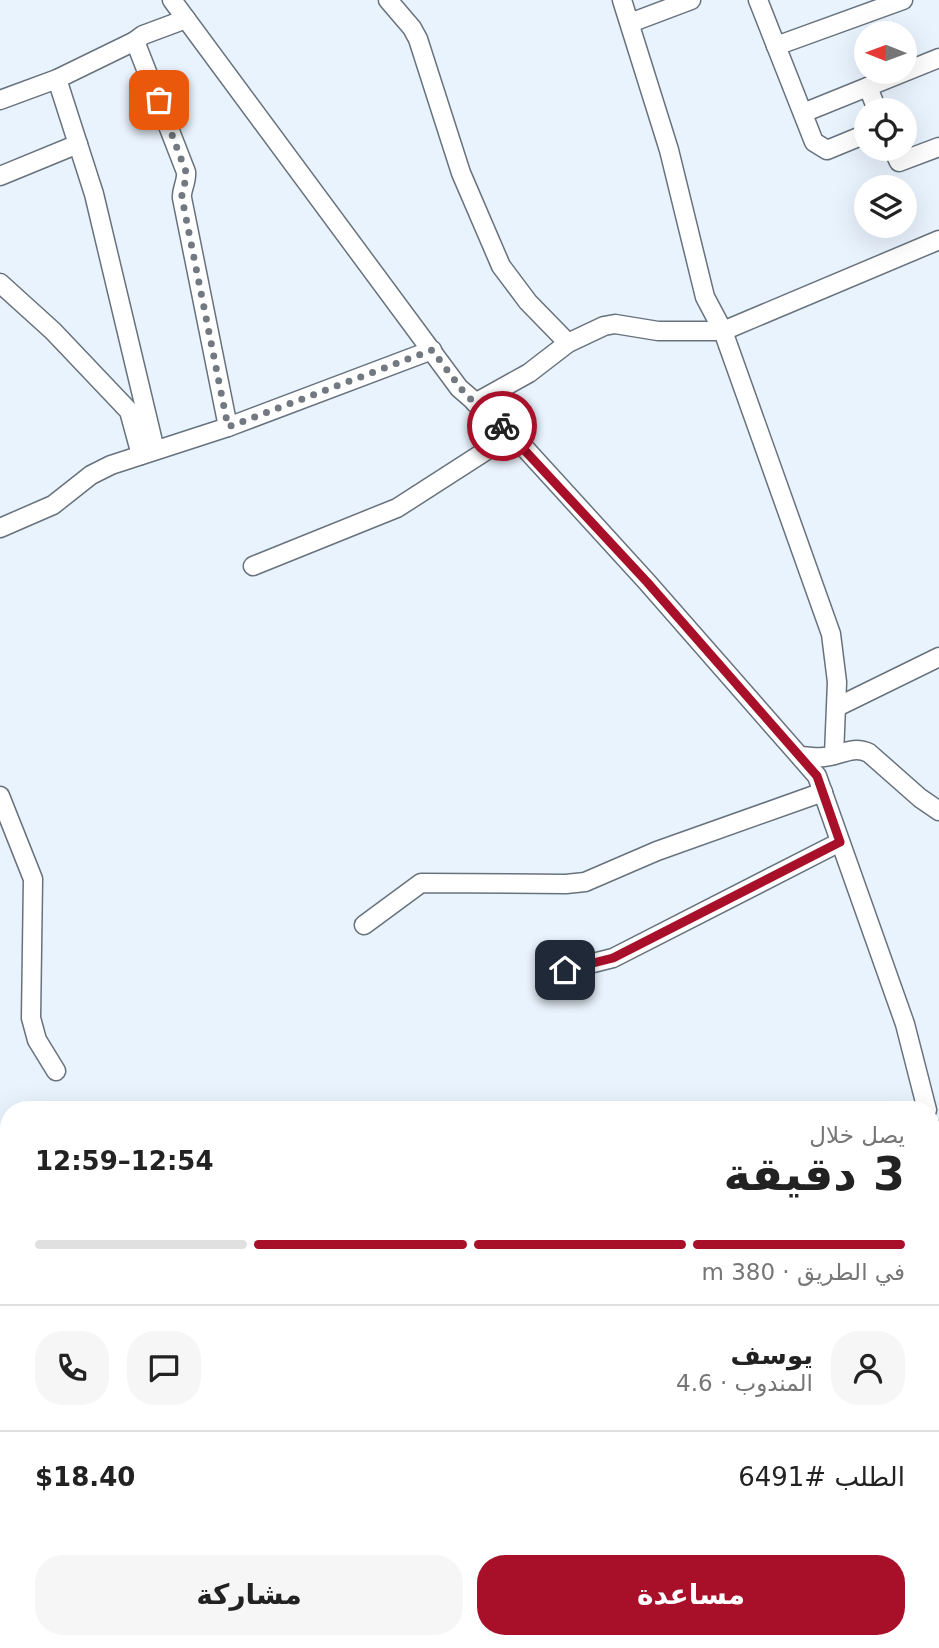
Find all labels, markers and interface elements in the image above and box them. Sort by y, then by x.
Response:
north arrow [854,21,917,84]
map controls [854,21,917,238]
pin [129,70,189,130]
icon: bag [140,81,178,119]
button: locate [854,98,917,161]
button: layers [854,175,917,238]
courier [467,391,537,461]
icon: bike [483,407,521,445]
pin [535,940,595,1000]
icon: home [546,951,584,989]
text: يصل خلال [809,1122,905,1148]
text: 12:54–12:59 [35,1146,214,1176]
text: 3 دقيقة [723,1147,905,1201]
text: في الطريق · 380 m [701,1259,905,1285]
button: phone [35,1331,109,1405]
button: chat [127,1331,201,1405]
button: person [831,1331,905,1405]
text: يوسف [730,1340,813,1370]
text: المندوب · 4.6 [676,1370,813,1396]
text: $18.40 [35,1462,135,1492]
text: الطلب #6491 [738,1462,905,1492]
button: مشاركة [35,1555,463,1635]
button: مساعدة [477,1555,905,1635]

